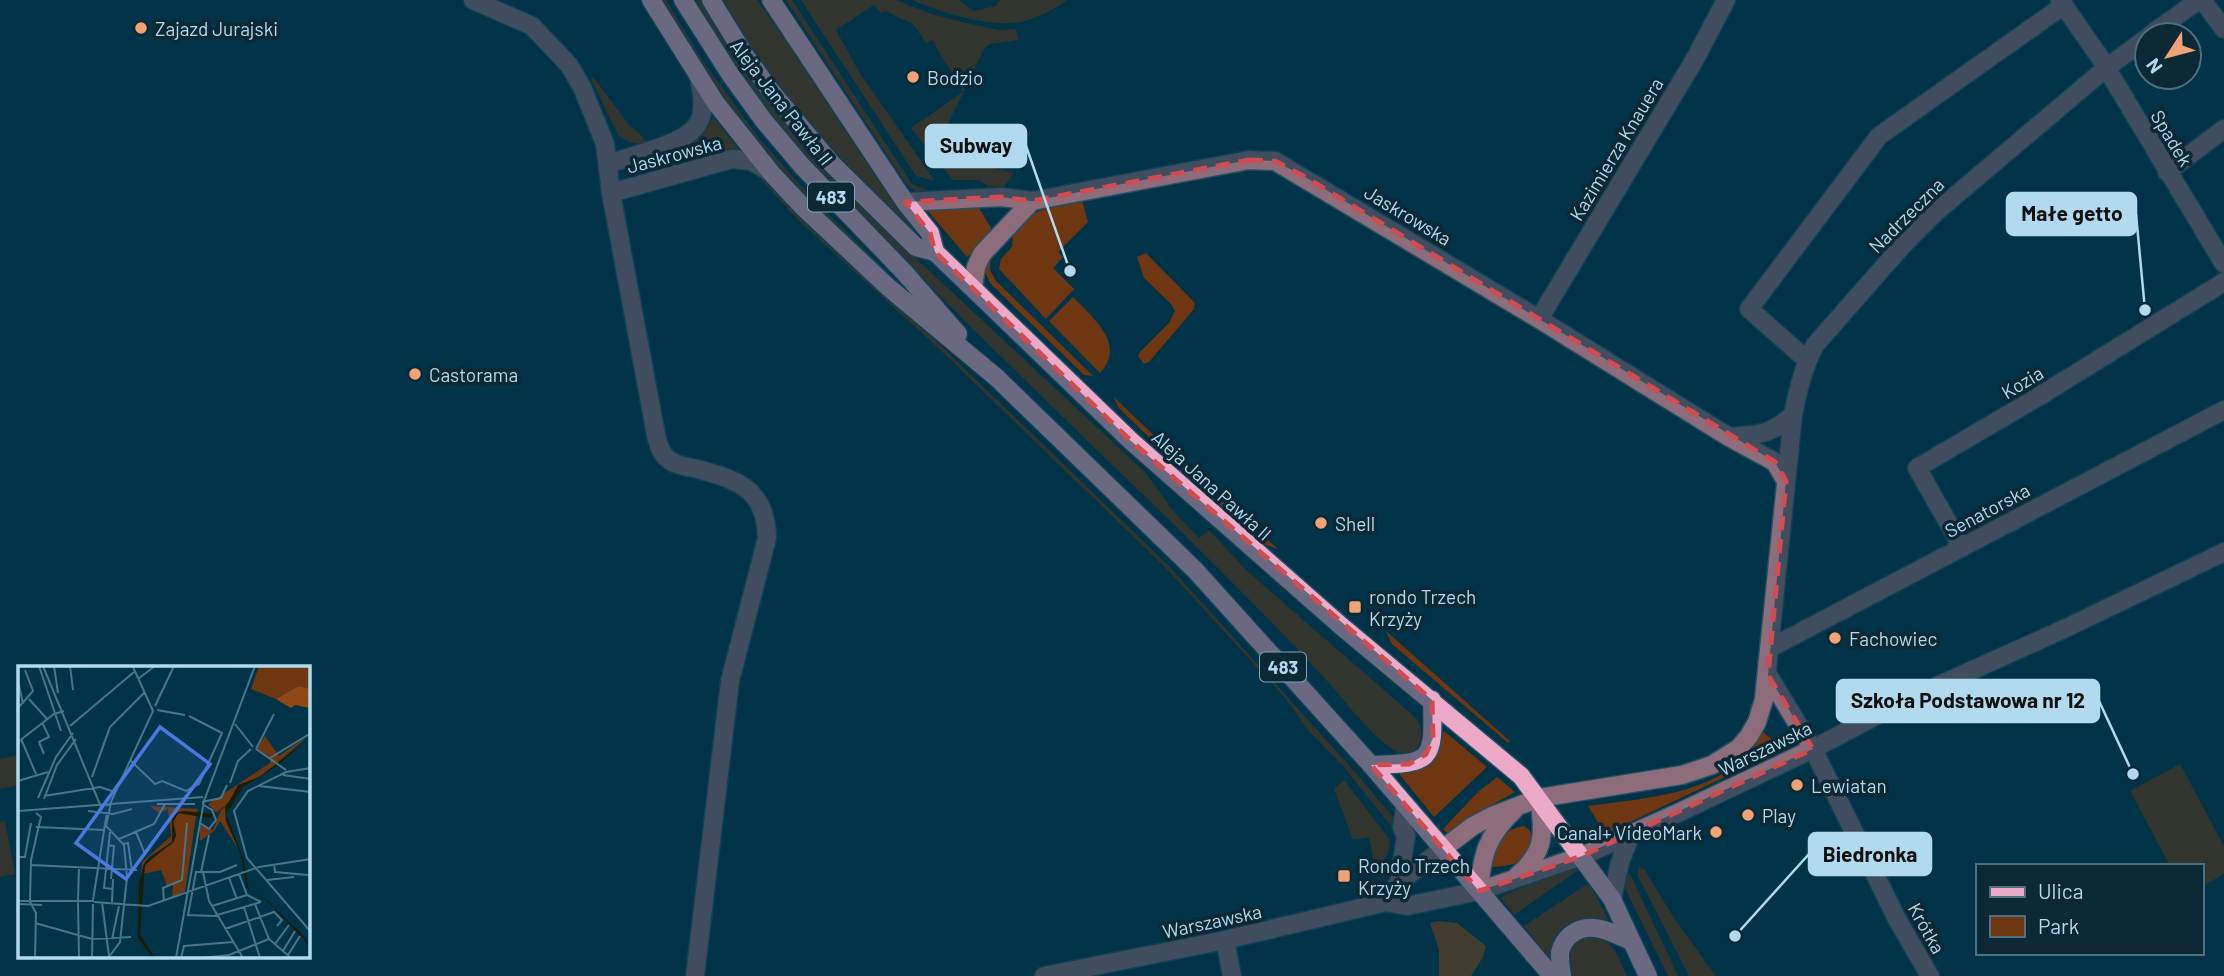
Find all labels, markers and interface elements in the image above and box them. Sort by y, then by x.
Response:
place label: Zajazd Jurajski [155,17,278,40]
marker: Zajazd Jurajski [133,20,149,36]
north arrow [2133,21,2203,91]
street label: Aleja Jana Pawła II [726,35,838,169]
text: N [2141,54,2167,78]
place label: Bodzio [927,66,983,89]
marker: Bodzio [905,69,921,85]
street label: Kazimierza Knauera [1564,73,1668,225]
street label: Spadek [2146,106,2198,170]
callout: Subway [926,125,1026,167]
street label: Jaskrowska [624,130,724,178]
text: Subway [940,132,1013,157]
street label: Nadrzeczna [1864,173,1948,257]
street label: Jaskrowska [1360,180,1456,250]
road number: 483 [808,182,854,212]
callout: Małe getto [2007,193,2136,235]
text: Małe getto [2021,200,2123,225]
street label: Kozia [1997,361,2047,403]
place label: Castorama [429,363,518,386]
marker: Castorama [407,366,423,382]
street label: Aleja Jana Pawła II [1147,425,1277,545]
street label: Senatorska [1940,478,2034,542]
place label: Shell [1335,512,1375,535]
marker: Shell [1313,515,1329,531]
place label: rondo Trzech Krzyży [1369,585,1476,630]
marker: rondo Trzech Krzyży [1347,599,1363,615]
place label: Fachowiec [1849,627,1937,650]
marker: Fachowiec [1827,630,1843,646]
road number: 483 [1260,652,1306,682]
inset map [18,666,310,958]
callout: Szkoła Podstawowa nr 12 [1837,680,2099,722]
text: Szkoła Podstawowa nr 12 [1851,687,2085,712]
street label: Warszawska [1715,716,1815,780]
place label: Lewiatan [1811,774,1887,797]
marker: Lewiatan [1789,777,1805,793]
place label: Play [1762,804,1796,827]
marker: Play [1740,807,1756,823]
place label: Canal+ VideoMark [1557,821,1702,844]
marker: Canal+ VideoMark [1708,824,1724,840]
callout: Biedronka [1809,833,1931,875]
text: Biedronka [1823,841,1917,866]
place label: Rondo Trzech Krzyży [1358,854,1470,899]
legend [1976,864,2203,955]
marker: Rondo Trzech Krzyży [1336,868,1352,884]
text: Ulica [2038,878,2083,903]
street label: Warszawska [1160,899,1264,943]
street label: Krótka [1904,899,1950,957]
text: Park [2038,913,2079,938]

